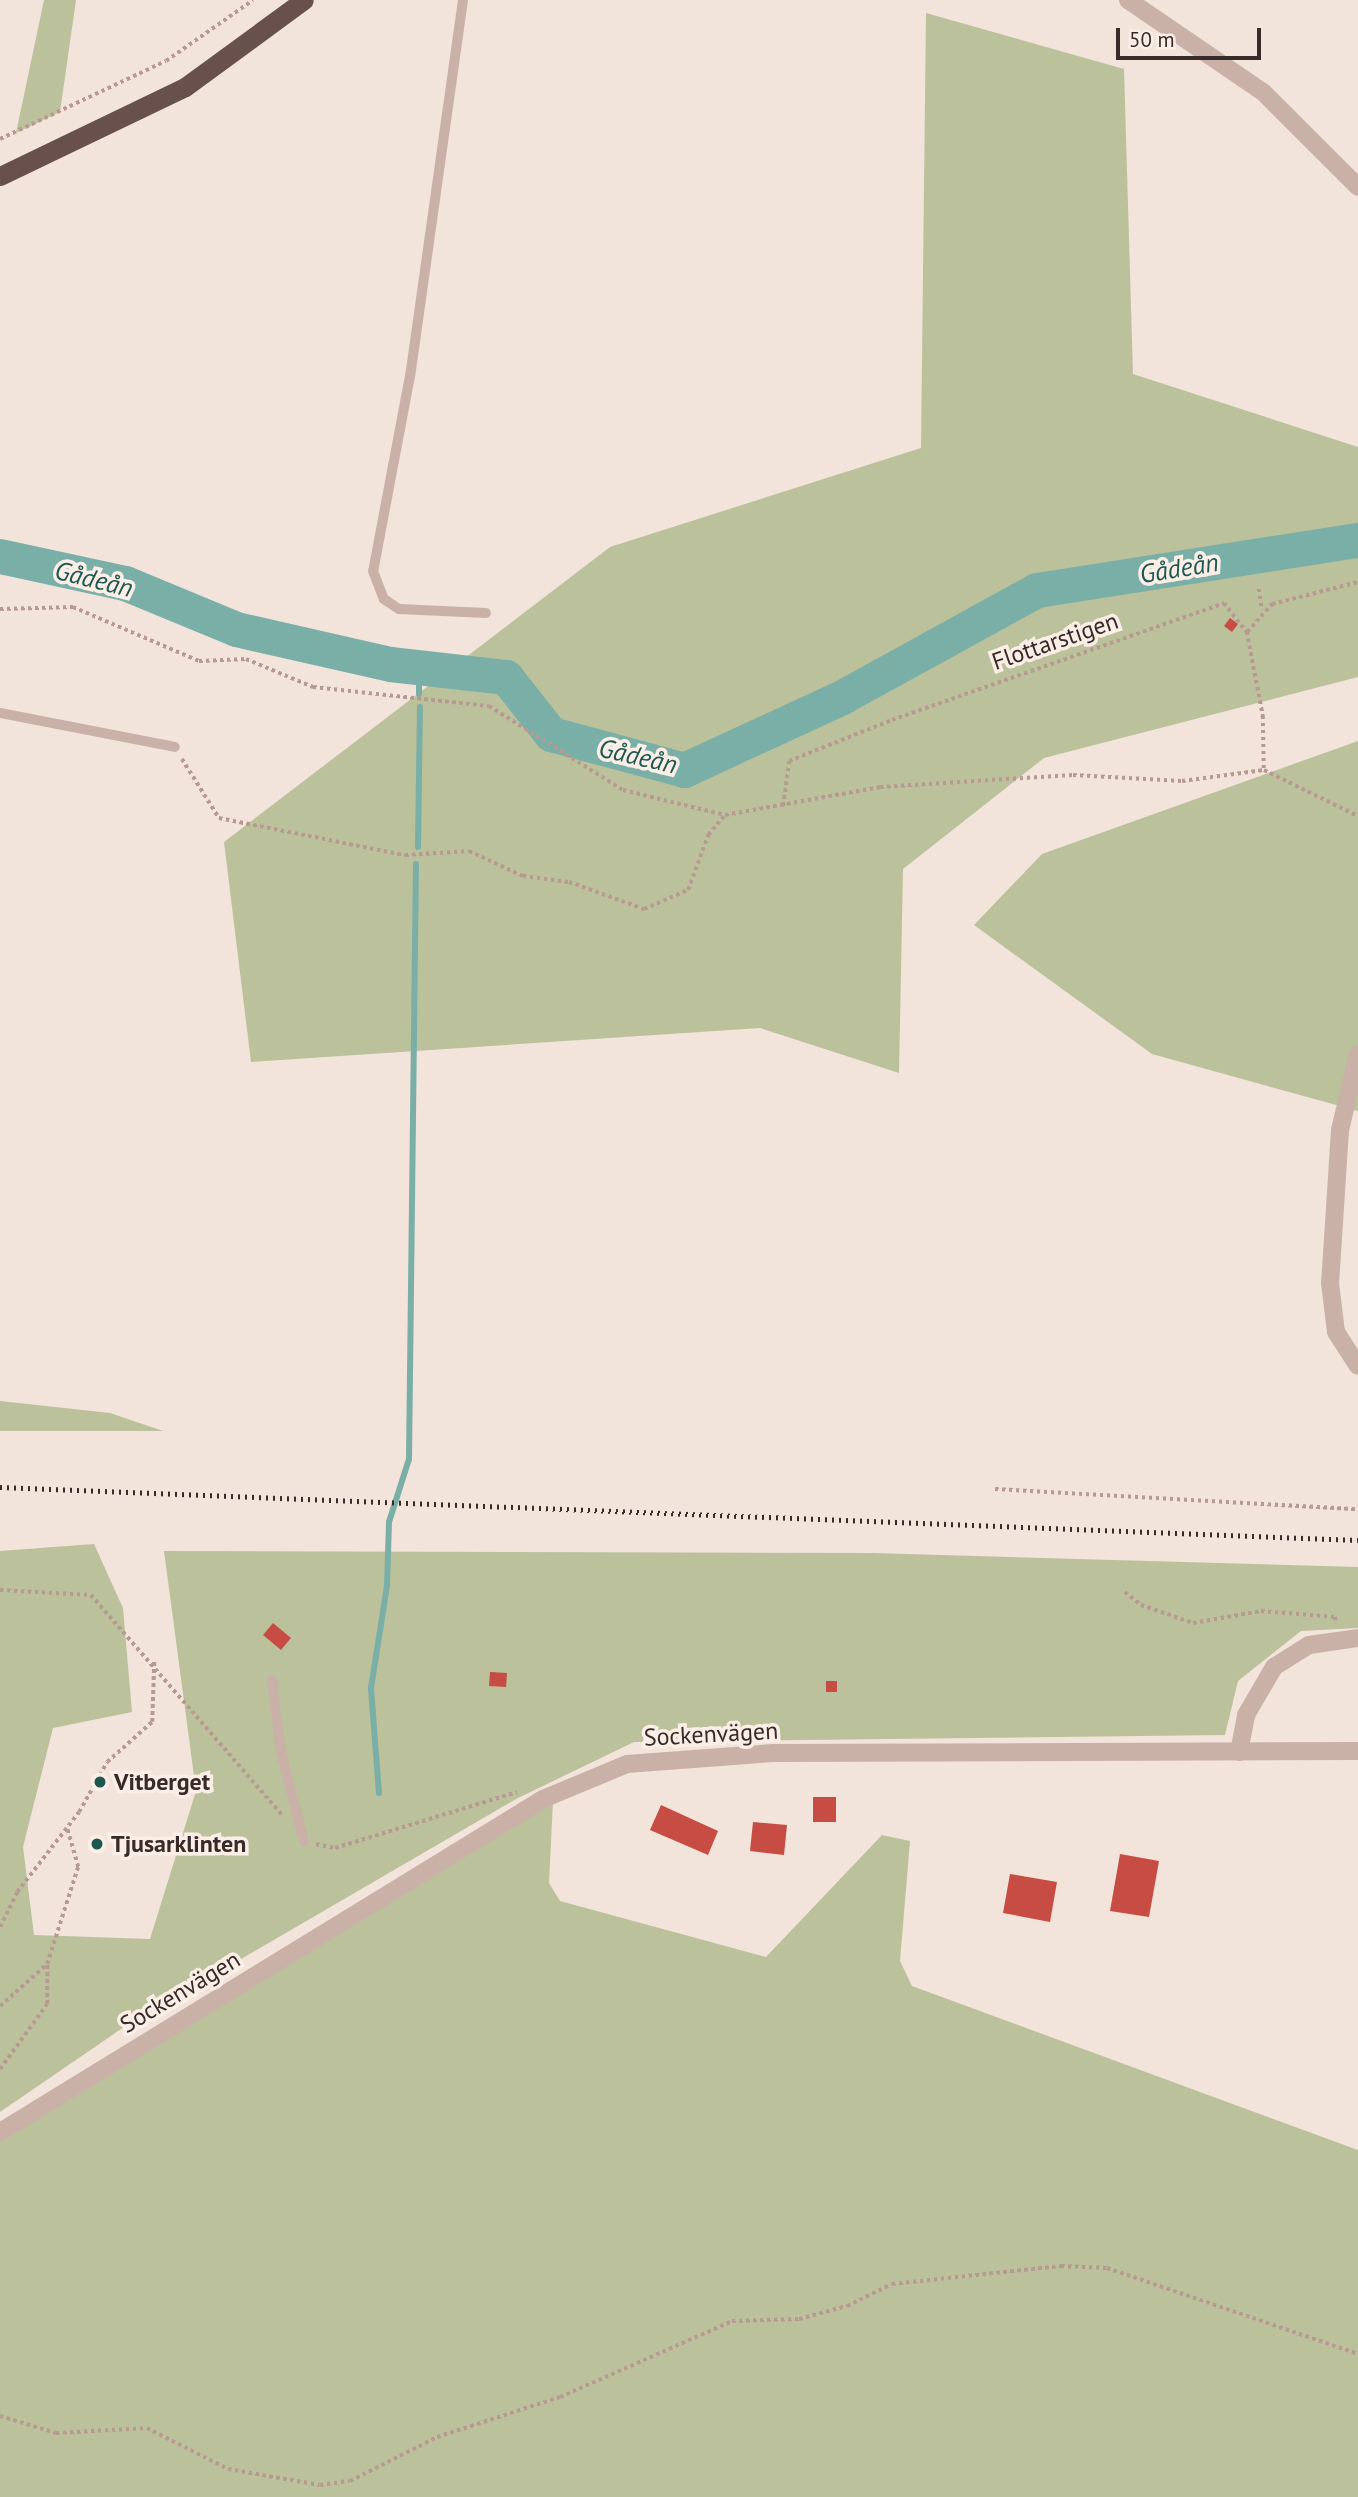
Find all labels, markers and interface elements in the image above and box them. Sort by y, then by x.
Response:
scale bar [1120,14,1265,58]
text: 50 m [1129,26,1175,53]
water label: Gådeån [1137,546,1221,590]
water label: Gådeån [52,554,136,604]
street label: Flottarstigen [988,606,1122,676]
water label: Gådeån [596,732,680,780]
street label: Sockenvägen [643,1716,779,1752]
place label: Vitberget [114,1768,210,1796]
marker: Vitberget [92,1774,108,1790]
place label: Tjusarklinten [111,1830,246,1858]
marker: Tjusarklinten [89,1836,105,1852]
street label: Sockenvägen [115,1945,245,2039]

